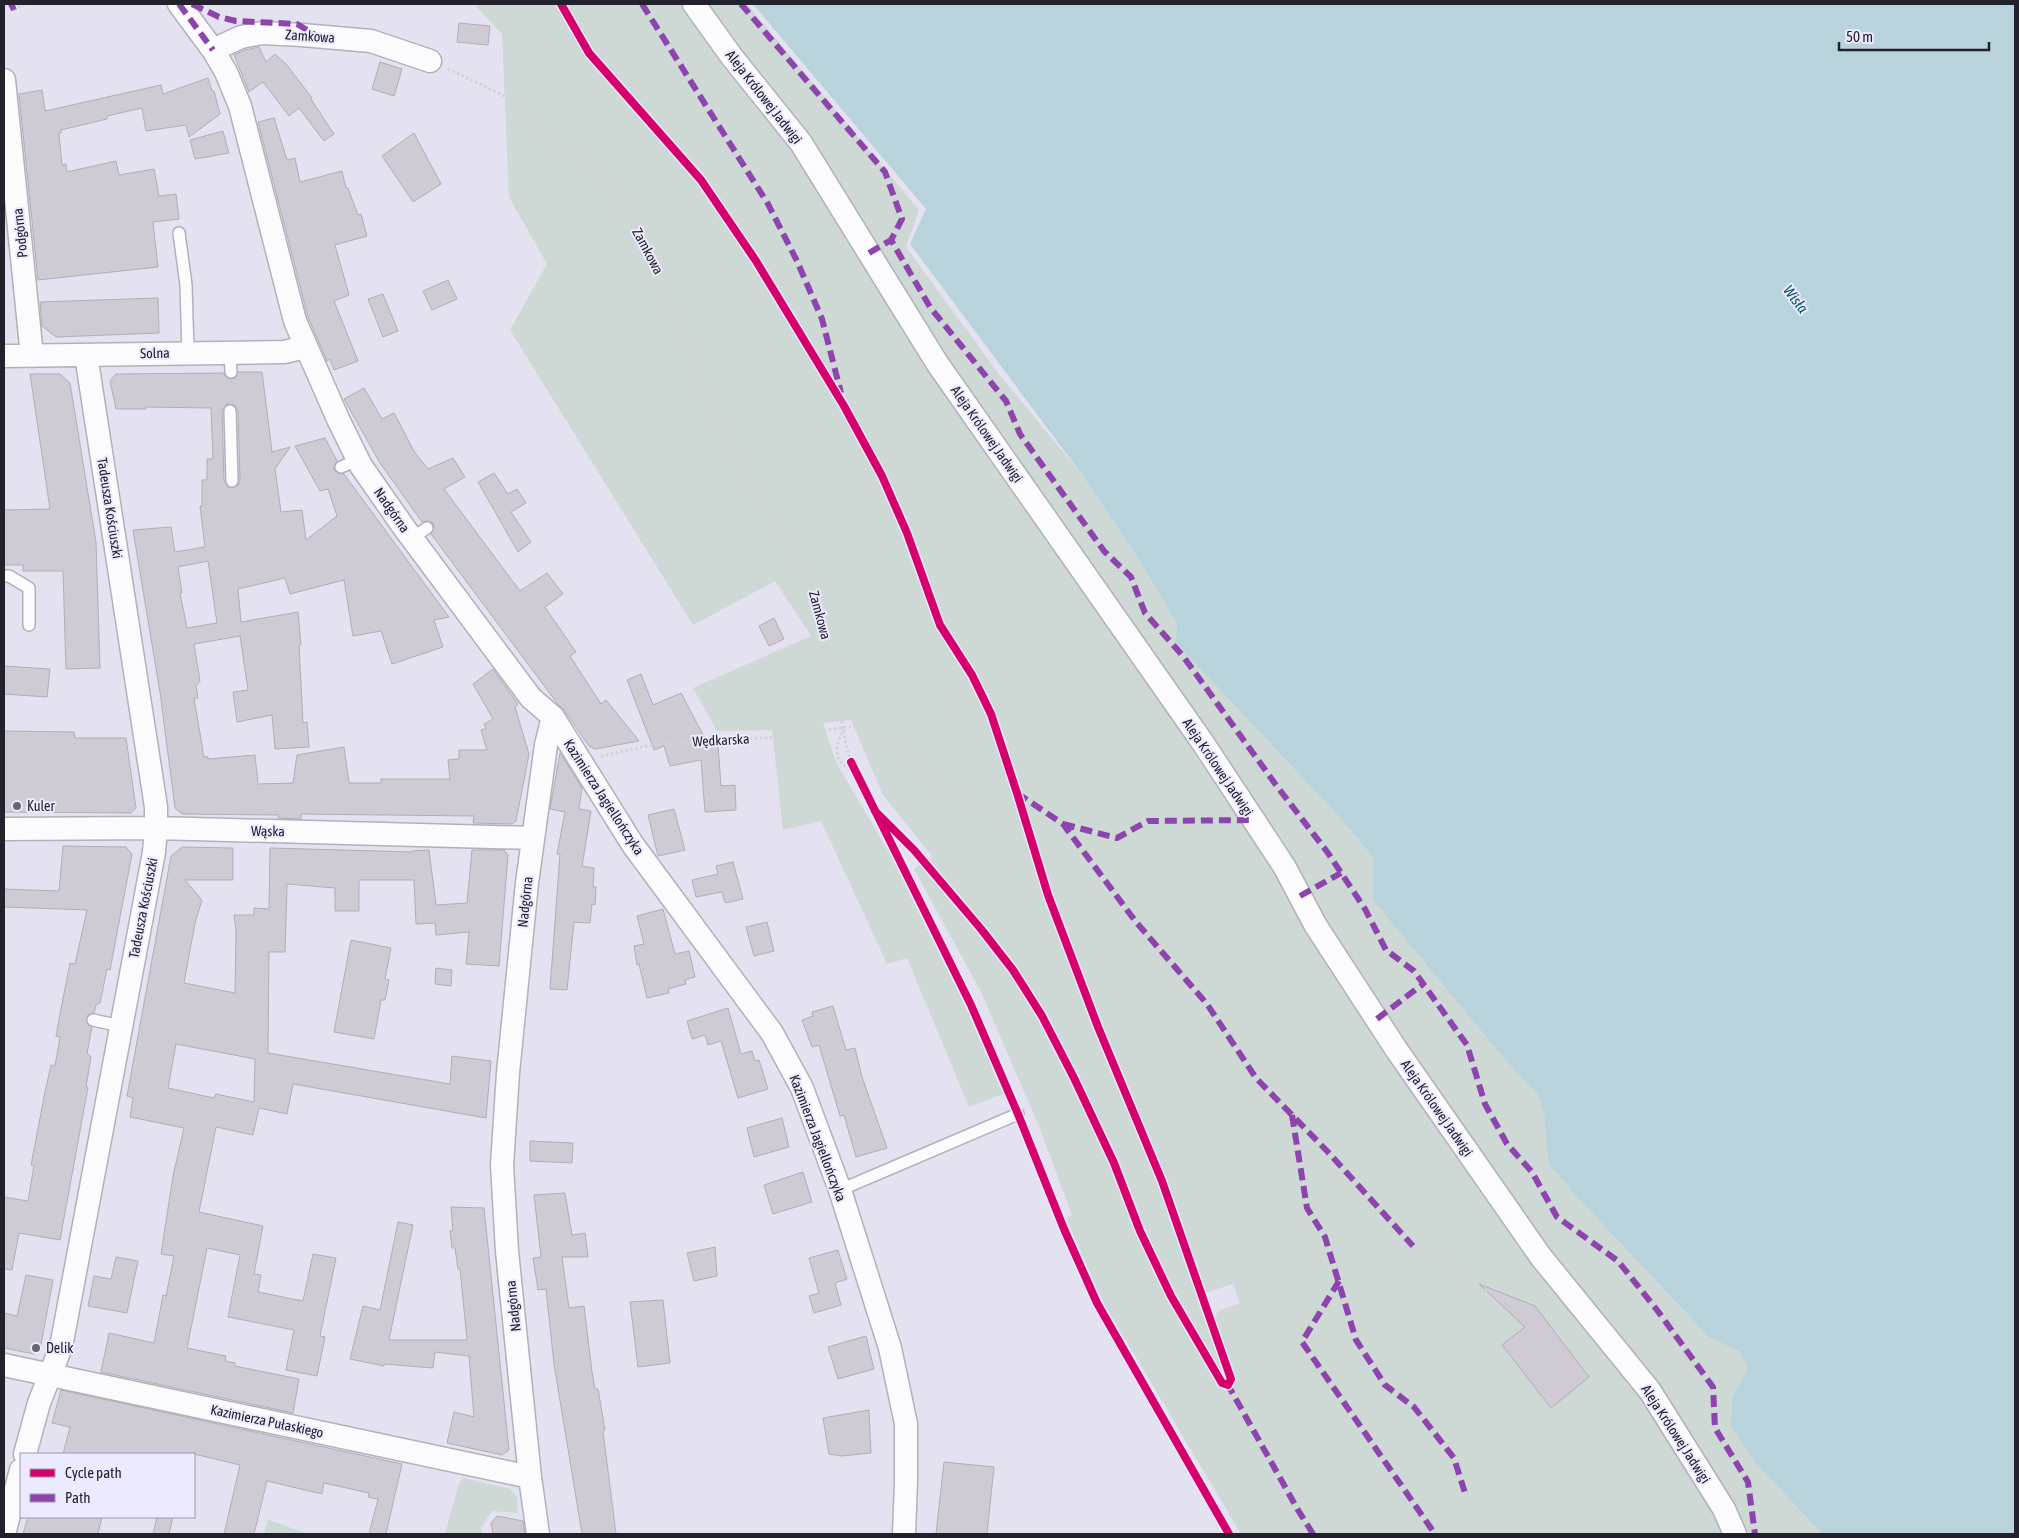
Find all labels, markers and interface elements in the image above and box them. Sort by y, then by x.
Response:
scale bar [1839,20,1989,52]
street label: Zamkowa [285,26,335,46]
text: 50 m [1846,28,1873,45]
street label: Aleja Królowej Jadwigi [723,47,805,147]
street label: Podgórna [9,207,31,259]
street label: Zamkowa [629,225,667,277]
water label: Wisła [1780,282,1812,316]
street label: Solna [140,345,170,361]
street label: Aleja Królowej Jadwigi [948,383,1026,485]
street label: Tadeusza Kościuszki [94,456,126,560]
street label: Nadgórna [371,484,413,536]
street label: Zamkowa [806,589,834,641]
street label: Aleja Królowej Jadwigi [1179,715,1257,819]
street label: Wędkarska [692,731,750,749]
street label: Kazimierza Jagiellończyka [561,736,647,858]
place label: Kuler [27,798,55,814]
marker: Kuler [11,800,23,812]
street label: Wąska [251,823,285,839]
street label: Tadeusza Kościuszki [125,856,161,960]
street label: Nadgórna [514,876,536,928]
street label: Aleja Królowej Jadwigi [1398,1057,1476,1159]
street label: Kazimierza Jagiellończyka [786,1072,850,1204]
street label: Nadgórna [502,1280,524,1332]
place label: Delik [46,1340,73,1356]
marker: Delik [30,1342,42,1354]
street label: Aleja Królowej Jadwigi [1638,1382,1714,1486]
street label: Kazimierza Pułaskiego [209,1401,325,1441]
legend [20,1453,195,1518]
text: Cycle path [65,1464,122,1481]
text: Path [65,1489,91,1506]

